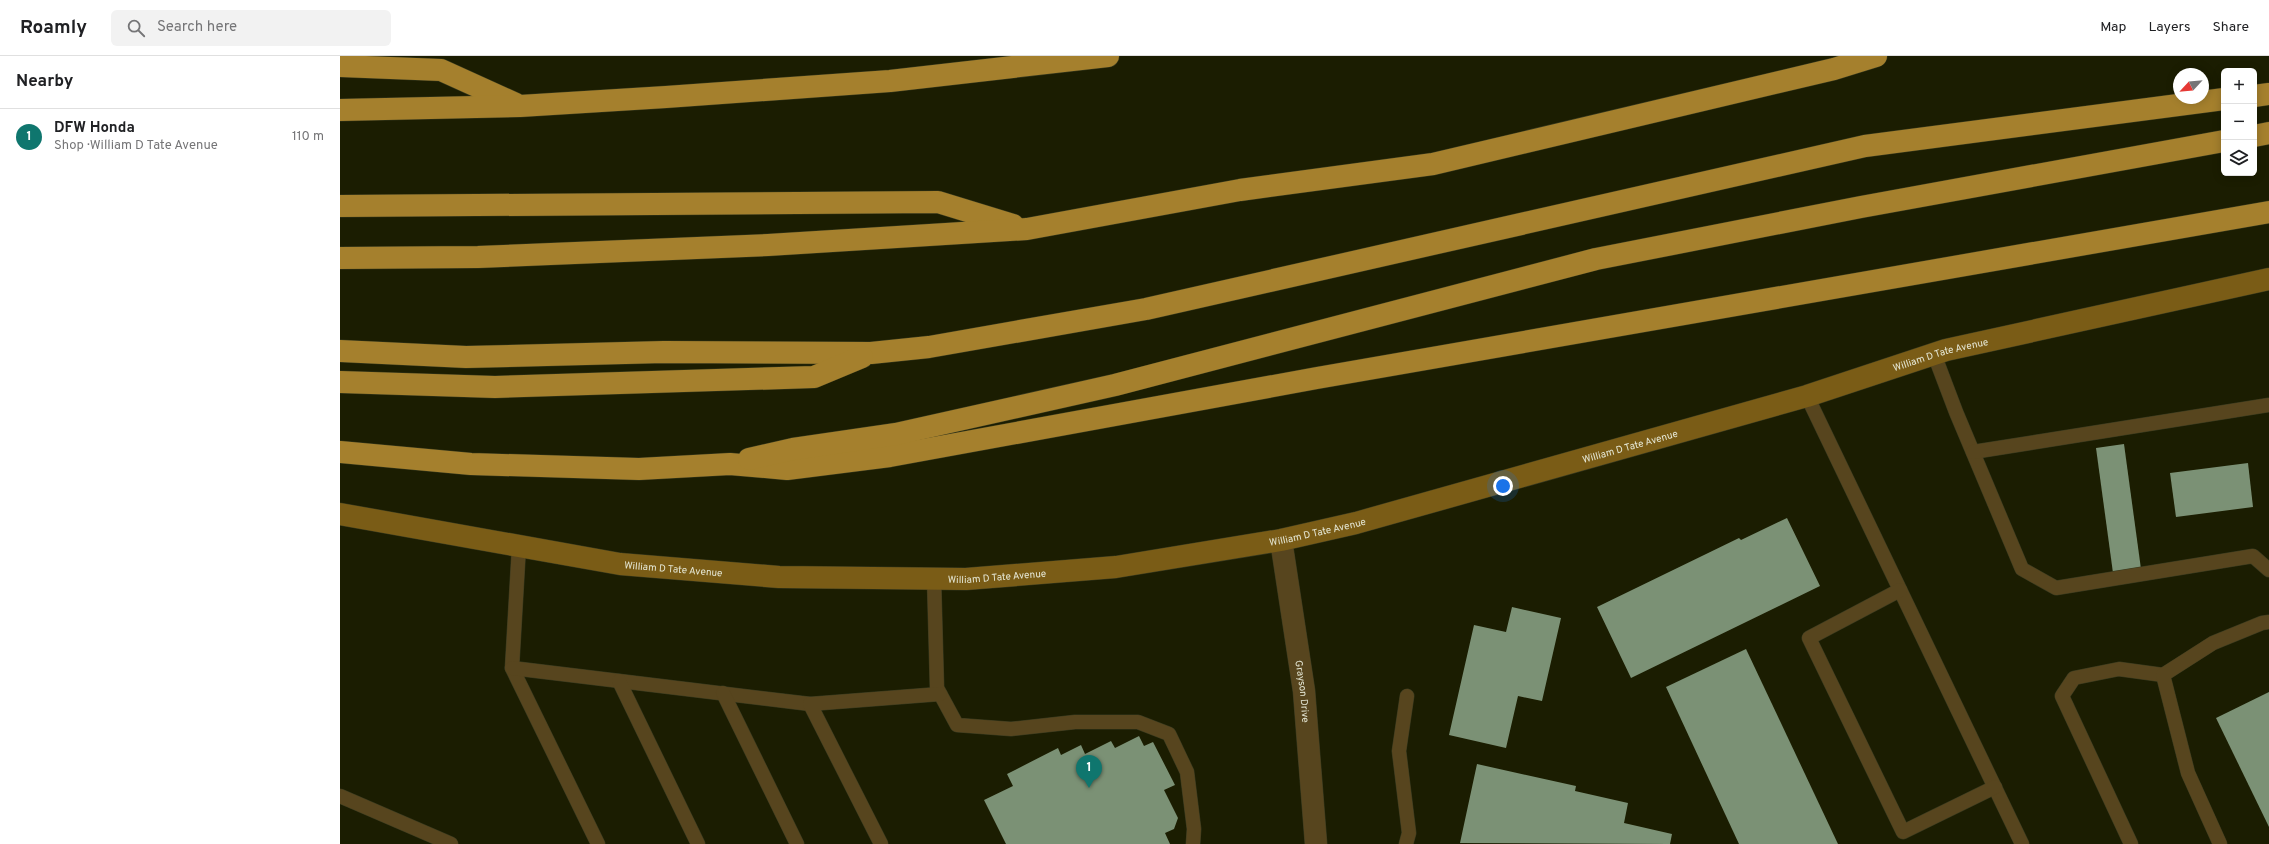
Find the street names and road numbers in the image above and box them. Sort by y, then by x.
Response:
street label: William D Tate Avenue [1891,336,1990,375]
street label: William D Tate Avenue [1581,428,1679,467]
street label: William D Tate Avenue [1268,516,1368,550]
street label: William D Tate Avenue [624,559,723,580]
street label: William D Tate Avenue [948,568,1047,587]
street label: Grayson Drive [1291,659,1311,723]

